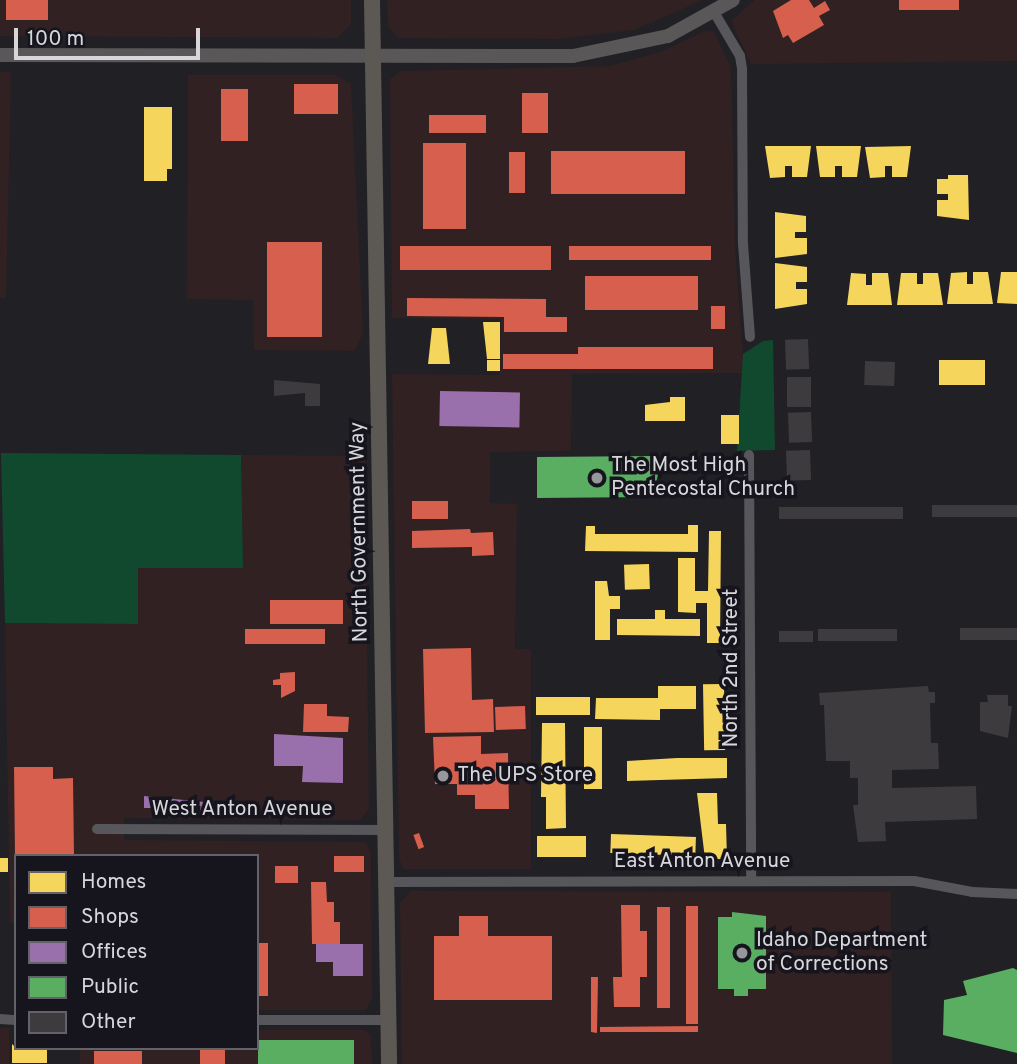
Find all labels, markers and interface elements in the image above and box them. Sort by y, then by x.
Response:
scale bar [18,14,203,58]
text: 100 m [27,26,84,53]
street label: North Government Way [345,421,375,643]
place label: The Most High Pentecostal Church [611,453,795,503]
marker: The Most High Pentecostal Church [589,470,605,486]
street label: North 2nd Street [719,589,745,747]
place label: The UPS Store [457,763,593,789]
marker: The UPS Store [435,768,451,784]
street label: West Anton Avenue [151,797,333,823]
street label: East Anton Avenue [613,849,791,875]
legend [14,854,259,1050]
text: Homes [81,869,146,896]
text: Shops [81,904,139,931]
place label: Idaho Department of Corrections [756,928,927,978]
text: Offices [81,939,147,966]
marker: Idaho Department of Corrections [734,945,750,961]
text: Public [81,974,139,1001]
text: Other [81,1009,136,1036]

